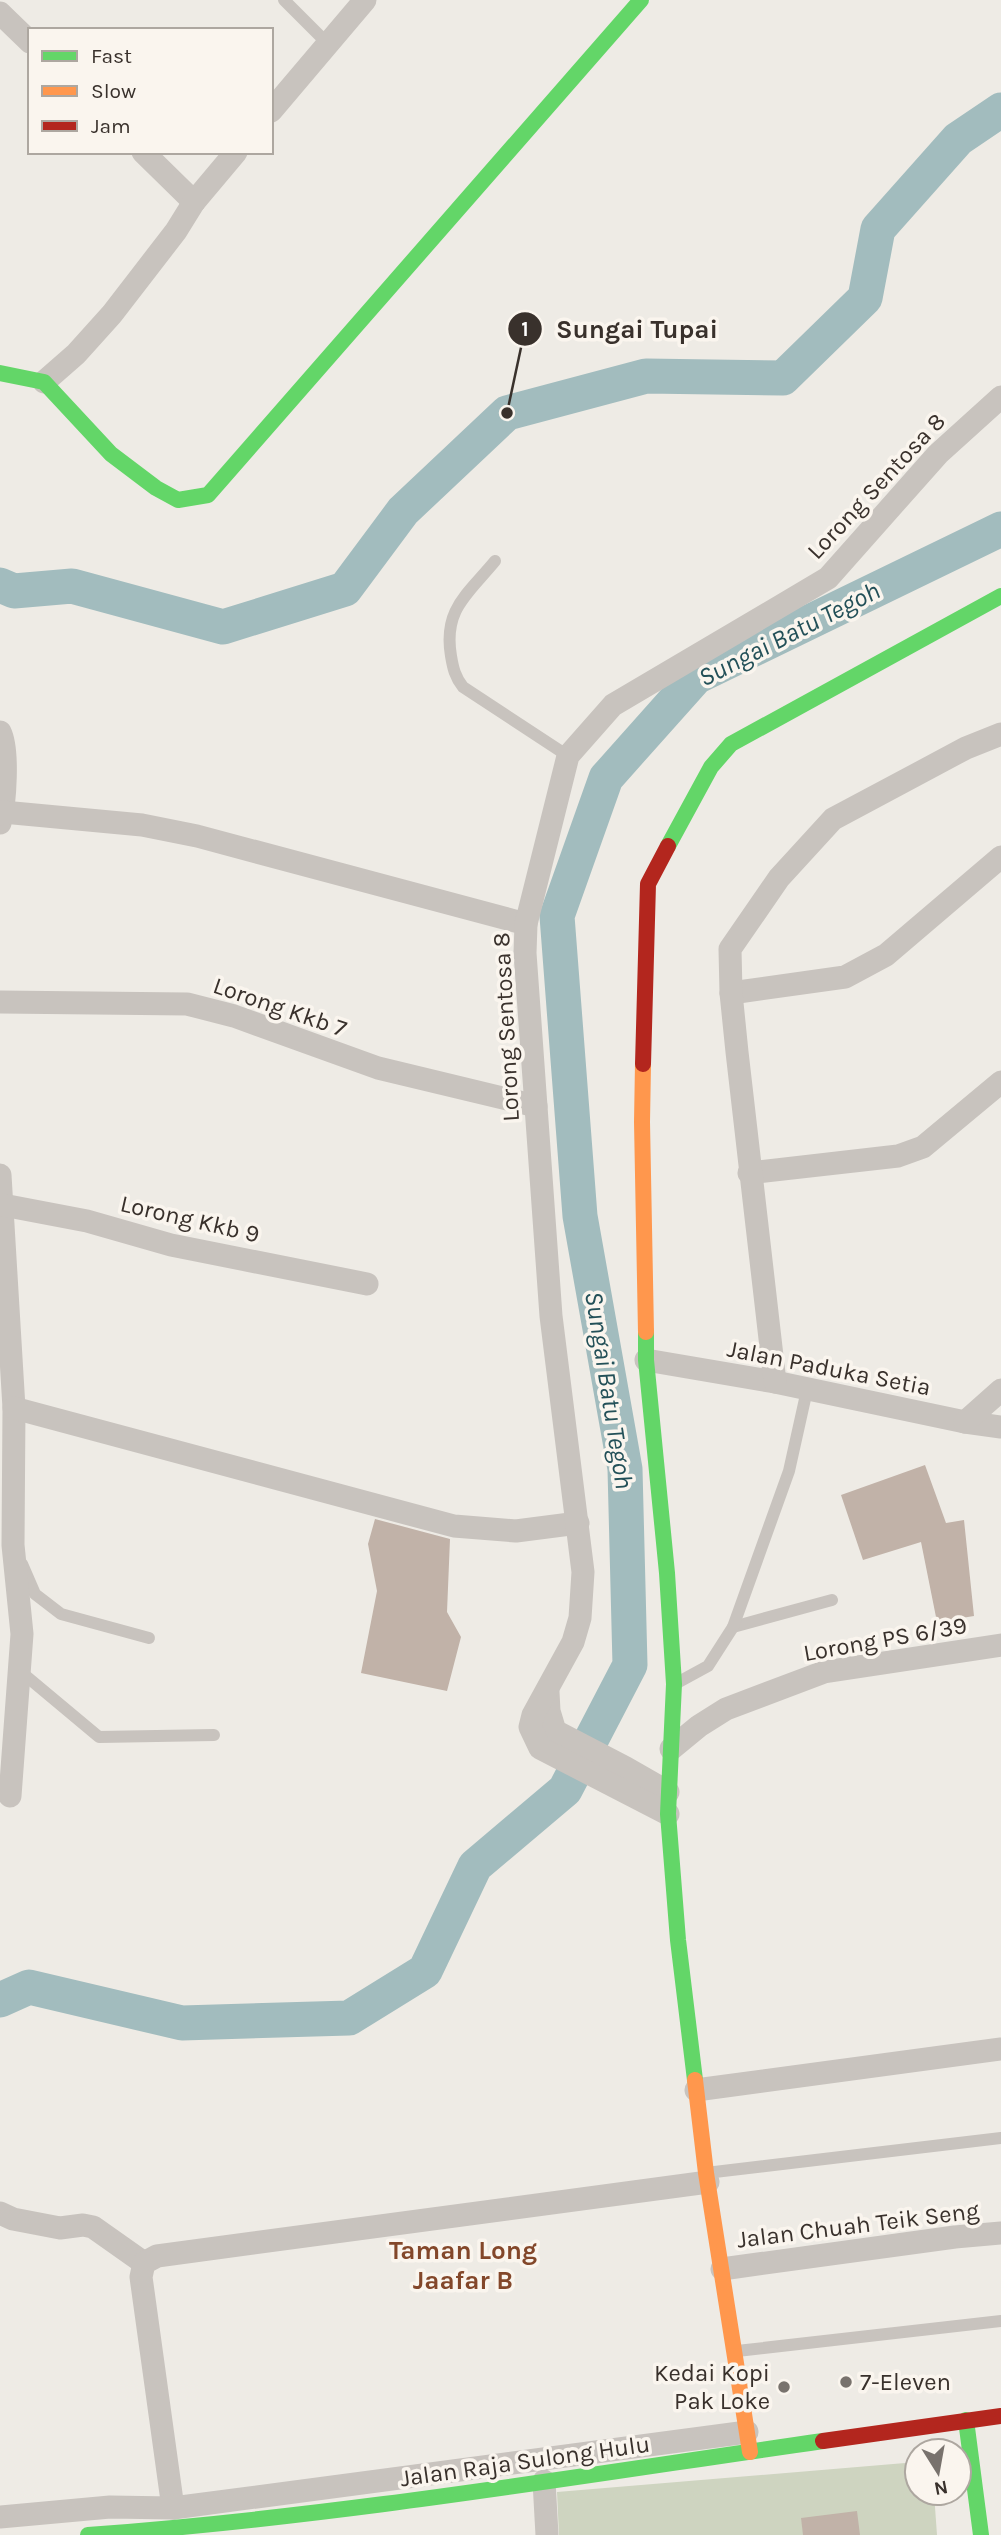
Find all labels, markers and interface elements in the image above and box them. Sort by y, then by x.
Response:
legend [28,28,273,154]
text: Fast [91,44,132,68]
text: Slow [91,79,136,103]
text: Jam [91,114,131,138]
callout: Sungai Tupai [507,305,732,352]
text: Sungai Tupai [556,314,718,345]
text: 1 [521,317,529,341]
street label: Lorong Sentosa 8 [801,407,951,565]
water label: Sungai Batu Tegoh [693,575,885,693]
street label: Lorong Sentosa 8 [487,932,525,1122]
street label: Lorong Kkb 7 [210,971,350,1043]
street label: Lorong Kkb 9 [118,1189,262,1249]
water label: Sungai Batu Tegoh [578,1289,640,1491]
street label: Jalan Paduka Setia [725,1335,933,1401]
street label: Lorong PS 6/39 [801,1611,969,1667]
street label: Jalan Chuah Teik Seng [735,2196,981,2254]
district label: Taman Long Jaafar B [389,2235,537,2296]
place label: Kedai Kopi Pak Loke [654,2359,770,2415]
place label: 7-Eleven [860,2368,951,2396]
marker: 7-Eleven [838,2374,854,2390]
marker: Kedai Kopi Pak Loke [776,2379,792,2395]
street label: Jalan Raja Sulong Hulu [398,2430,652,2492]
north arrow [903,2437,973,2507]
text: N [932,2476,950,2500]

